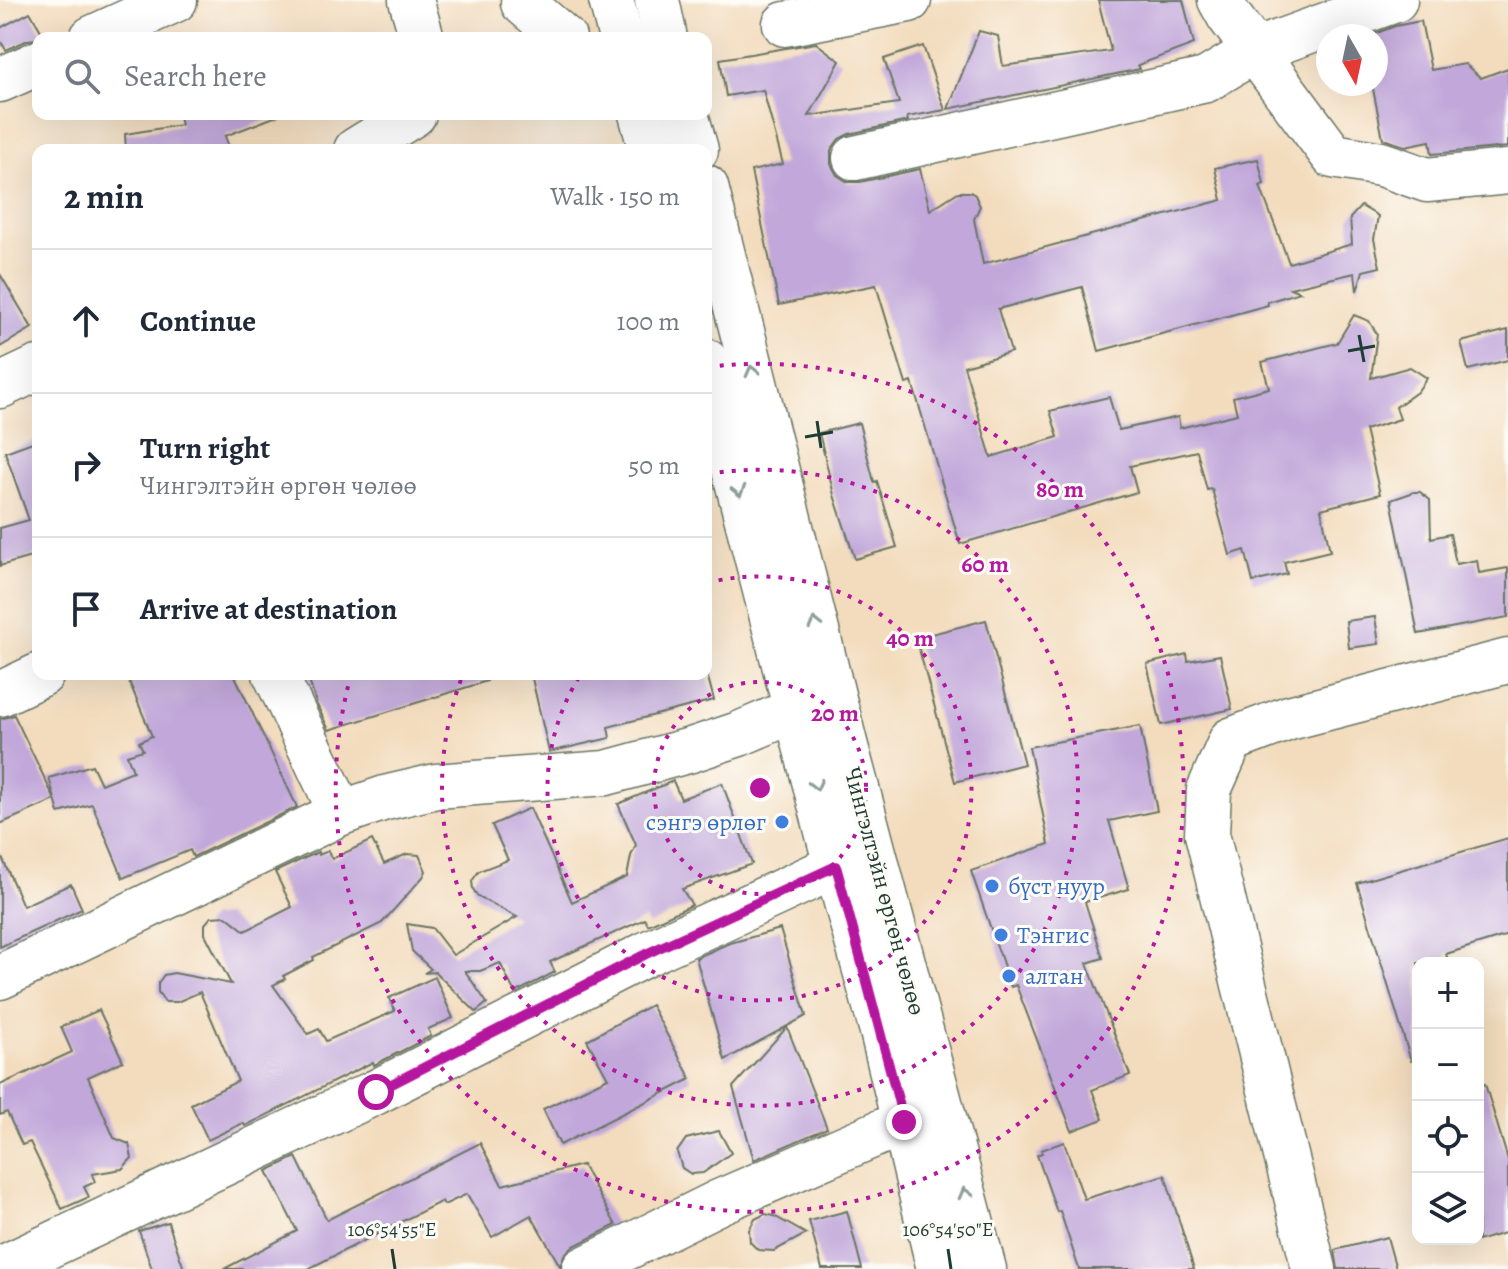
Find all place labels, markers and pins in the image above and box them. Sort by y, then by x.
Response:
centre of rings [746,774,774,802]
place label: сэнгэ өрлөг [646,806,766,838]
marker: сэнгэ өрлөг [773,813,791,831]
place label: бүст нуур [1008,870,1105,902]
marker: бүст нуур [983,877,1001,895]
place label: Тэнгис [1017,919,1090,951]
marker: Тэнгис [992,926,1010,944]
place label: алтан [1025,960,1084,992]
marker: алтан [1000,967,1018,985]

